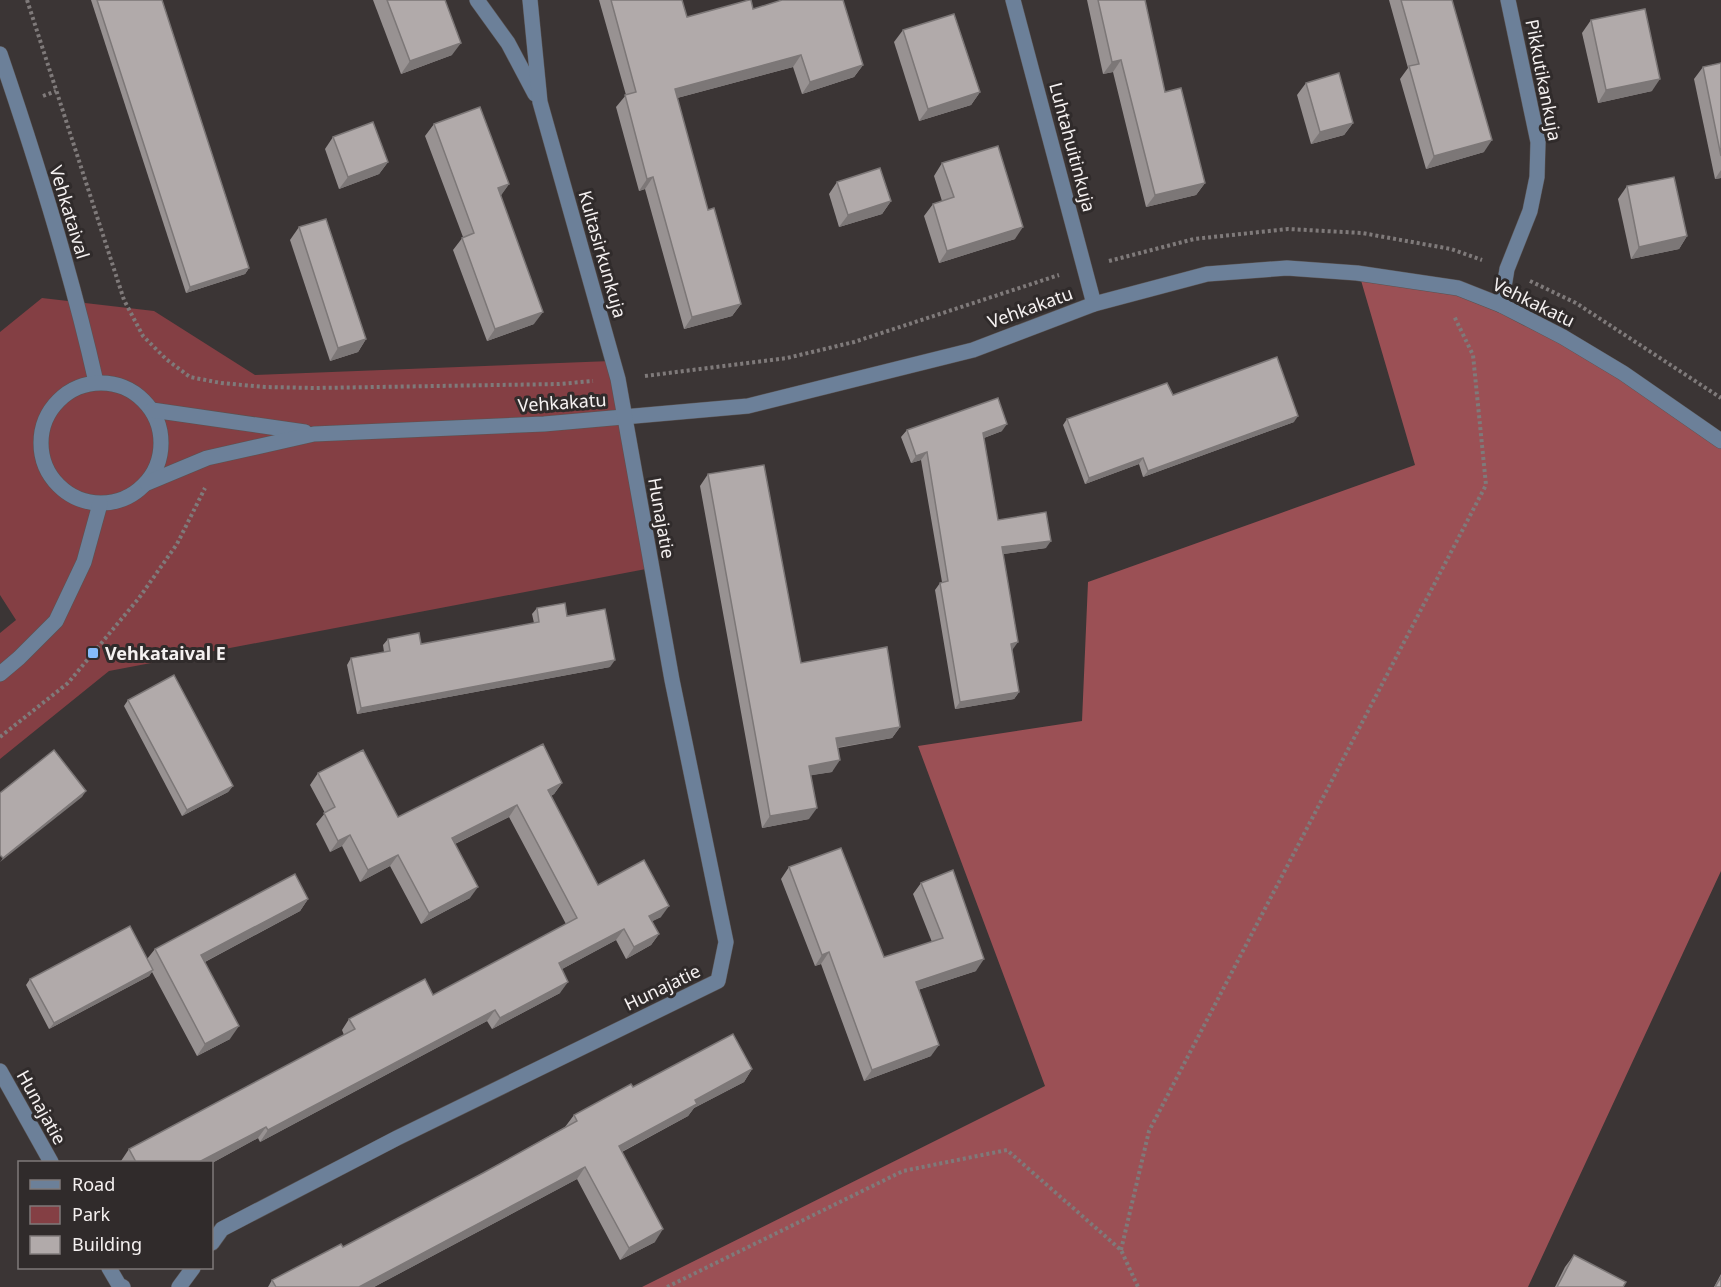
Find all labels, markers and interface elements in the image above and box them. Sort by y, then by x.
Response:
street label: Pikkutikankuja [1520,17,1568,143]
street label: Luhtahuitinkuja [1044,80,1102,214]
street label: Vehkataival [44,162,96,262]
street label: Kultasirkunkuja [573,187,633,321]
street label: Vehkakatu [1489,272,1579,332]
street label: Vehkakatu [984,281,1076,333]
street label: Vehkakatu [517,387,607,417]
street label: Hunajatie [643,476,681,560]
place label: Vehkataival E [105,641,226,665]
marker: Vehkataival E [86,646,100,660]
street label: Hunajatie [620,958,704,1016]
street label: Hunajatie [12,1065,72,1149]
legend [18,1161,213,1269]
text: Road [72,1172,115,1196]
text: Park [72,1202,110,1226]
text: Building [72,1232,142,1256]

